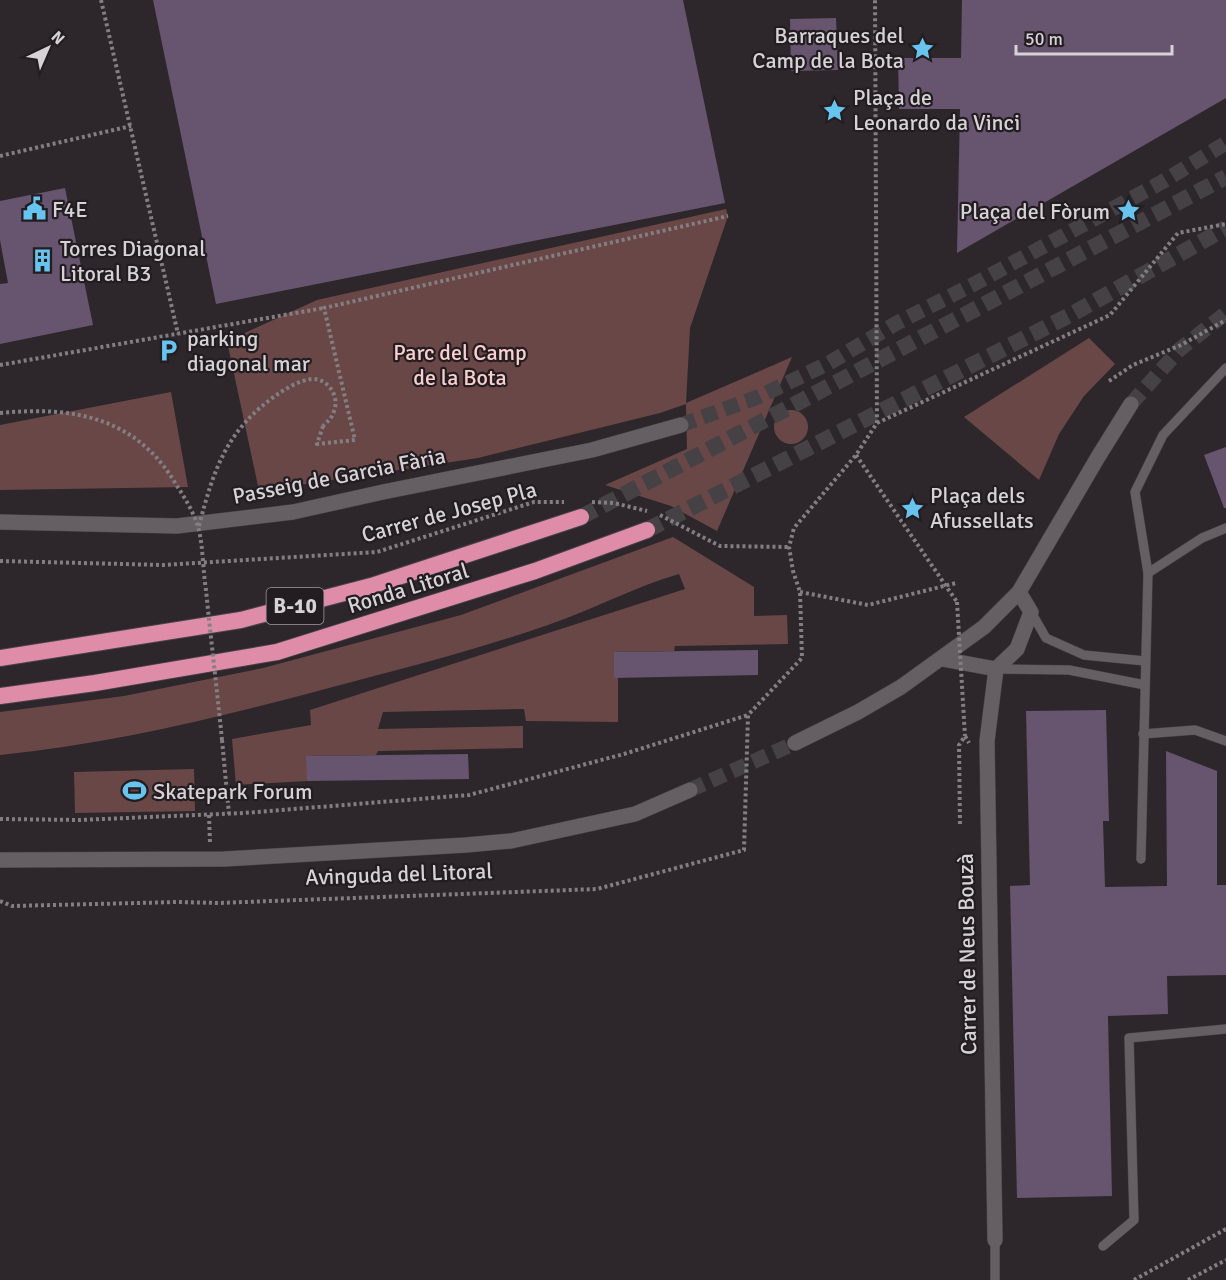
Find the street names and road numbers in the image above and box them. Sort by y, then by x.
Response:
street label: Passeig de Garcia Fària [230,442,448,510]
street label: Carrer de Josep Pla [359,476,539,548]
street label: Ronda Litoral [344,557,472,619]
road number: B-10 [266,588,324,624]
street label: Carrer de Neus Bouzà [952,853,982,1055]
street label: Avinguda del Litoral [305,857,493,891]

